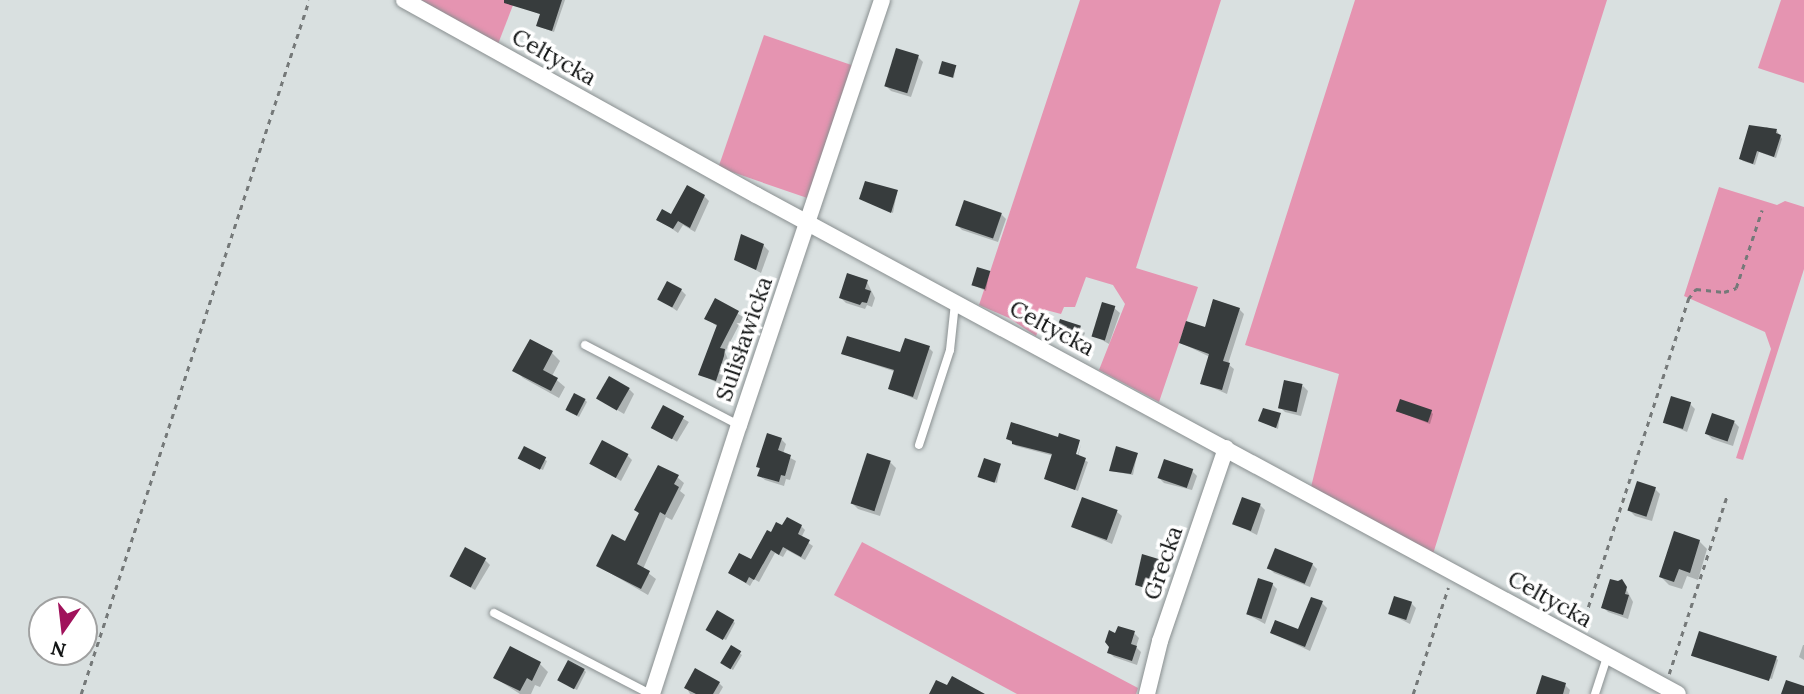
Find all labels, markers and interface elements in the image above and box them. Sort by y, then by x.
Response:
street label: Celtycka [507,23,601,91]
street label: Sulisławicka [710,273,778,405]
street label: Celtycka [1005,294,1099,362]
street label: Grecka [1138,523,1188,603]
street label: Celtycka [1503,565,1597,633]
north arrow [28,596,98,666]
text: N [48,636,68,663]

